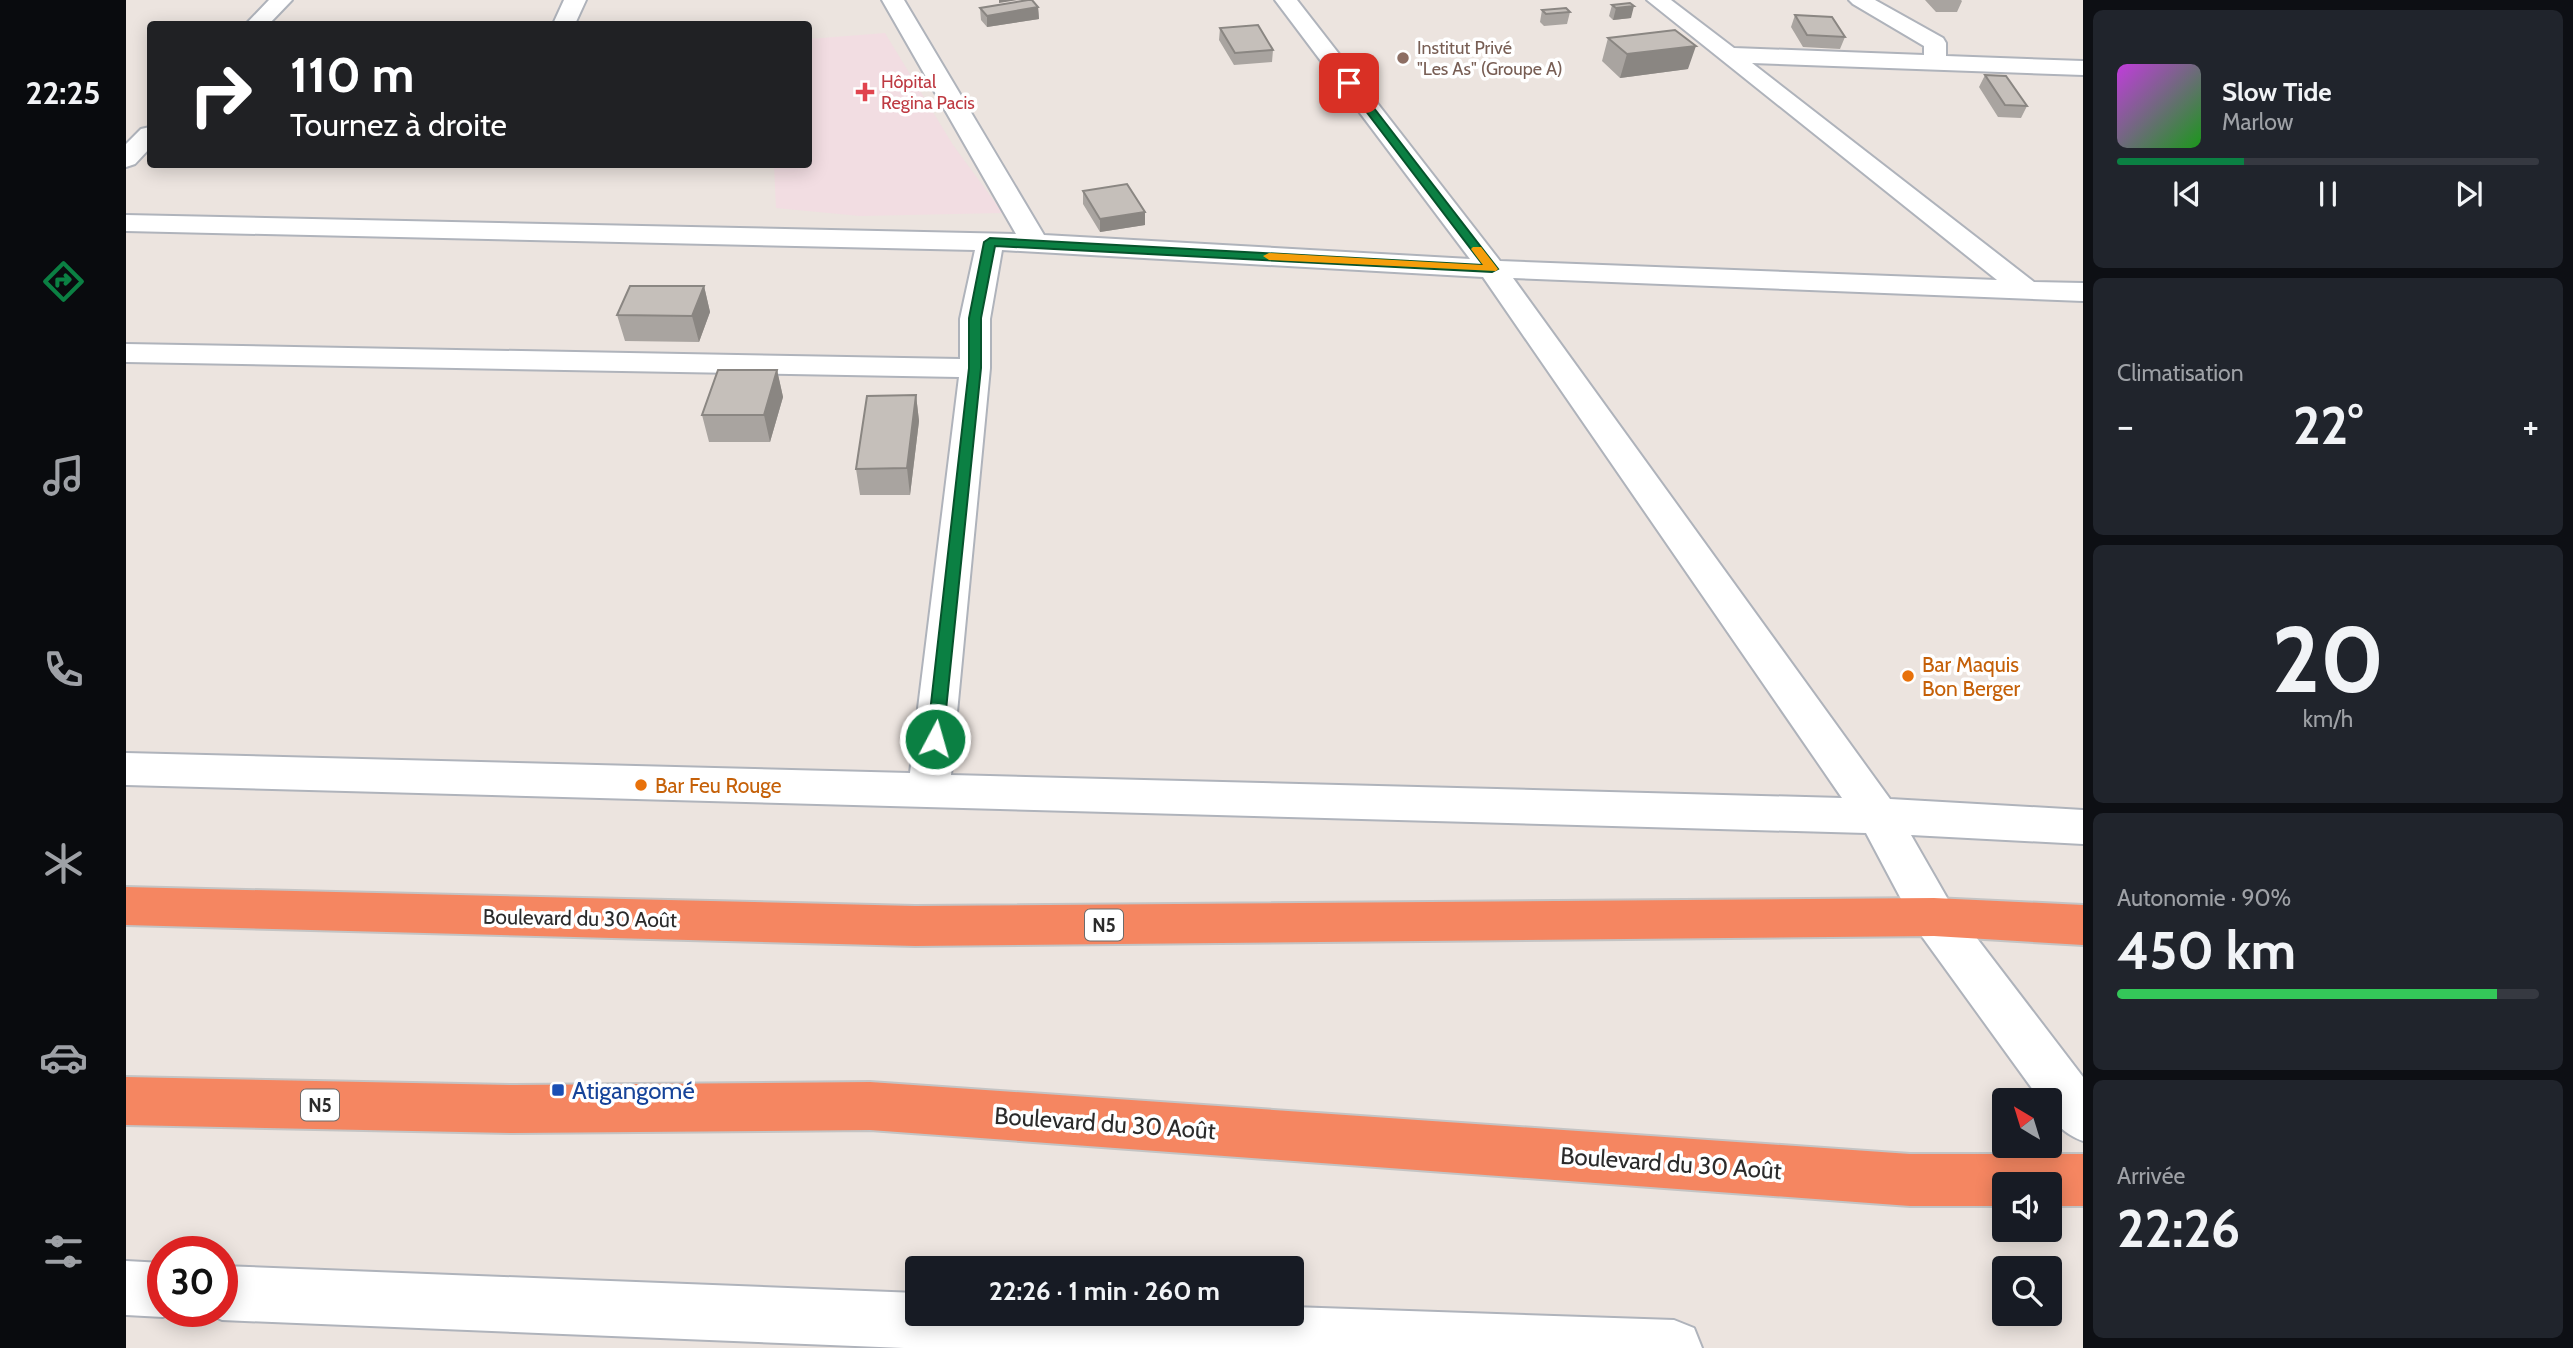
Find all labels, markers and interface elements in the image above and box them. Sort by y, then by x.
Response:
place label: Institut Privé "Les As" (Groupe A) [1417,37,1563,80]
text: 110 m [290,45,414,104]
icon: right [175,49,266,140]
marker: Institut Privé "Les As" (Groupe A) [1395,50,1411,66]
pin [1319,53,1379,113]
icon: arrive [1330,64,1368,102]
place label: Hôpital Regina Pacis [881,71,975,114]
text: 22:25 [25,73,101,112]
text: Slow Tide [2222,76,2332,108]
marker: Hôpital Regina Pacis [855,82,875,102]
text: Tournez à droite [290,105,507,144]
text: Marlow [2222,108,2293,136]
icon: previous [2168,175,2206,213]
icon: pause [2309,175,2347,213]
icon: next [2450,175,2488,213]
icon: directions [39,257,88,306]
text: Climatisation [2117,359,2244,387]
text: 22° [2293,394,2363,457]
text: − [2117,402,2134,449]
text: + [2522,402,2539,449]
icon: music [39,451,88,500]
text: 20 [2272,604,2384,715]
icon: phone [39,645,88,694]
place label: Bar Maquis Bon Berger [1922,652,2021,701]
marker: Bar Maquis Bon Berger [1900,668,1916,684]
position arrow [898,702,972,776]
text: km/h [2303,705,2353,733]
place label: Bar Feu Rouge [655,773,782,798]
marker: Bar Feu Rouge [633,777,649,793]
icon: climate [39,839,88,888]
text: Autonomie · 90% [2117,884,2291,912]
street label: Boulevard du 30 Août [483,904,677,932]
road number: N5 [1085,909,1123,940]
text: 450 km [2117,919,2296,982]
icon: car [39,1033,88,1082]
place label: Atigangomé [572,1076,695,1105]
marker: Atigangomé [550,1082,566,1098]
north arrow [1992,1088,2062,1158]
map controls [1992,1088,2062,1326]
road number: N5 [301,1090,339,1120]
street label: Boulevard du 30 Août [993,1101,1217,1145]
street label: Boulevard du 30 Août [1559,1141,1783,1185]
text: Arrivée [2117,1162,2185,1190]
button: sound [1992,1172,2062,1242]
text: 22:26 [2117,1197,2240,1260]
icon: filters [39,1227,88,1276]
speed limit sign: 30 [147,1236,238,1327]
button: search [1992,1256,2062,1326]
text: 22:26 · 1 min · 260 m [989,1275,1220,1307]

